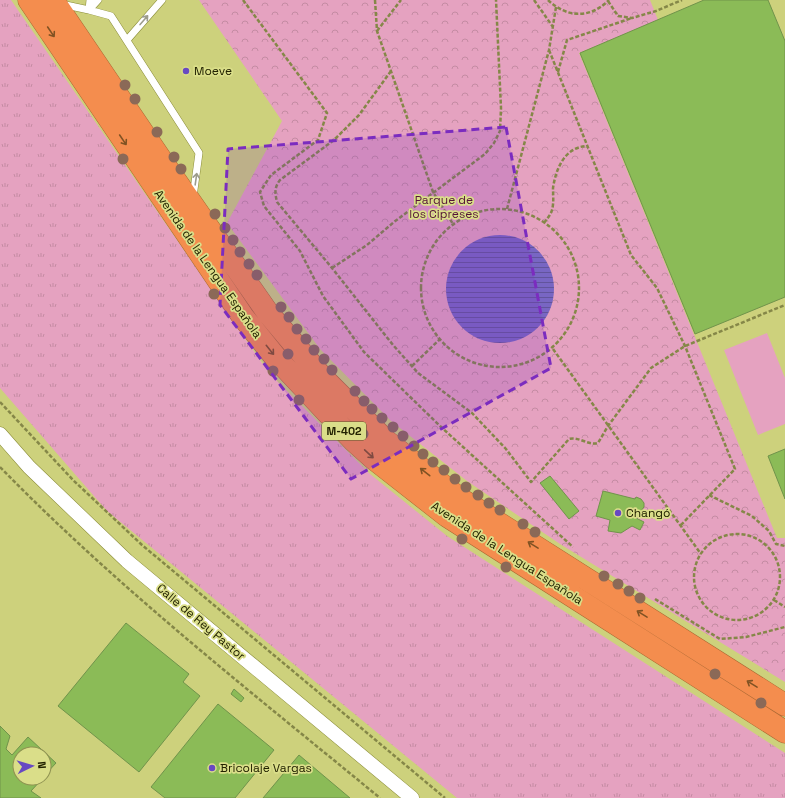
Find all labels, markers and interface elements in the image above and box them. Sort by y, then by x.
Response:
one-way arrow [140,15,149,25]
one-way arrow [47,27,55,38]
place label: Moeve [194,63,232,79]
marker: Moeve [181,66,191,76]
one-way arrow [119,135,127,146]
one-way arrow [192,173,200,186]
street label: Avenida de la Lengua Española [150,187,266,342]
park label: Parque de los Cipreses [409,192,479,222]
one-way arrow [265,345,274,356]
road number: M-402 [322,422,366,440]
one-way arrow [364,450,374,459]
one-way arrow [420,467,431,476]
street label: Avenida de la Lengua Española [428,498,586,608]
place label: Changó [626,505,670,521]
marker: Changó [613,508,623,518]
one-way arrow [527,540,539,548]
street label: Calle de Rey Pastor [153,580,249,664]
one-way arrow [636,610,648,618]
one-way arrow [747,680,758,688]
north arrow [12,746,52,786]
place label: Bricolaje Vargas [220,760,312,776]
text: N [35,761,49,769]
marker: Bricolaje Vargas [207,763,217,773]

